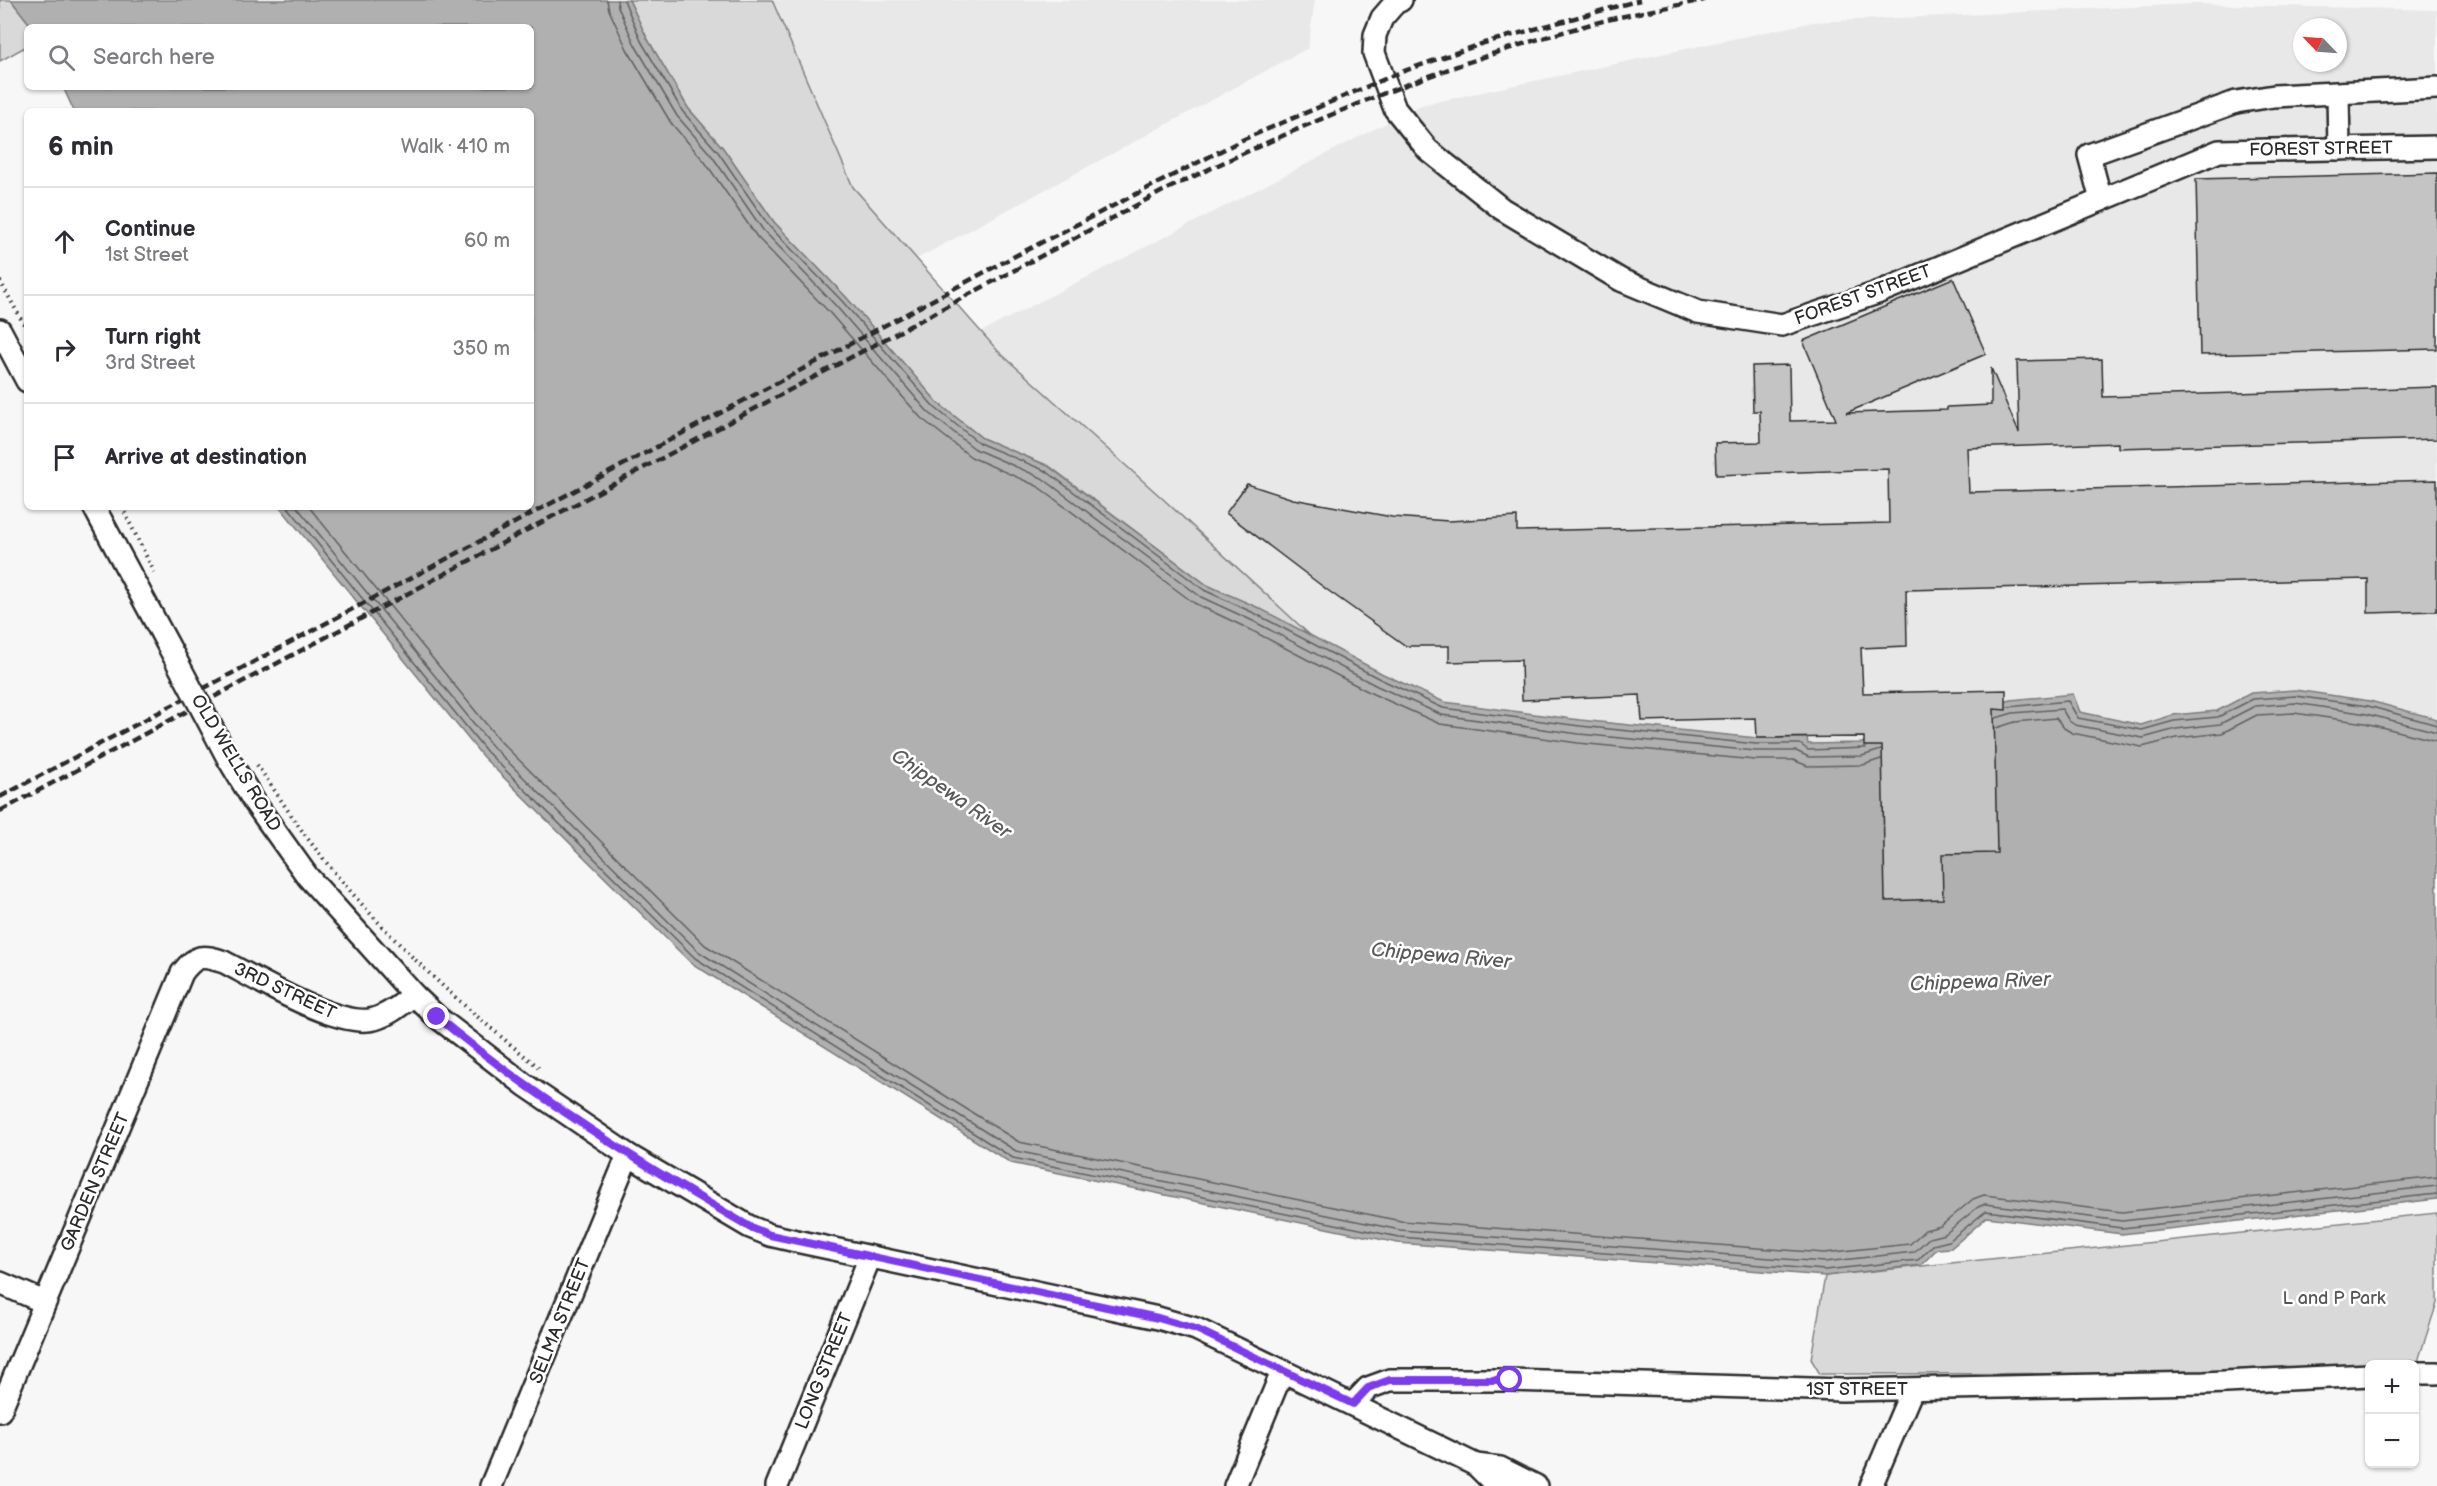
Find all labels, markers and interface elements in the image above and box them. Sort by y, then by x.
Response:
north arrow [2293,18,2347,72]
search box [24,24,534,90]
icon: search [45,41,78,74]
text: Search here [93,44,215,71]
text: 6 min [48,132,114,163]
text: Walk · 410 m [401,135,510,159]
street label: FOREST STREET [2249,137,2393,161]
text: Continue [105,216,195,243]
icon: ahead [48,225,81,258]
text: 60 m [464,229,510,253]
text: 1st Street [105,243,189,267]
street label: FOREST STREET [1792,260,1934,329]
text: Turn right [105,324,201,351]
icon: right [48,333,81,366]
text: 350 m [453,337,510,361]
text: 3rd Street [105,351,196,375]
icon: arrive [48,441,81,474]
text: Arrive at destination [105,444,307,471]
street label: OLD WELLS ROAD [187,691,285,835]
water label: Chippewa River [887,744,1017,845]
water label: Chippewa River [1370,938,1514,974]
street label: 3RD STREET [231,958,340,1024]
water label: Chippewa River [1909,967,2052,996]
route end [423,1003,449,1029]
street label: GARDEN STREET [56,1109,134,1255]
street label: SELMA STREET [525,1255,595,1387]
park label: L and P Park [2282,1288,2386,1309]
street label: LONG STREET [791,1309,857,1432]
map controls [2365,1360,2419,1468]
button: + [2365,1360,2419,1414]
route start [1496,1366,1522,1392]
street label: 1ST STREET [1806,1379,1908,1400]
button: − [2365,1414,2419,1468]

